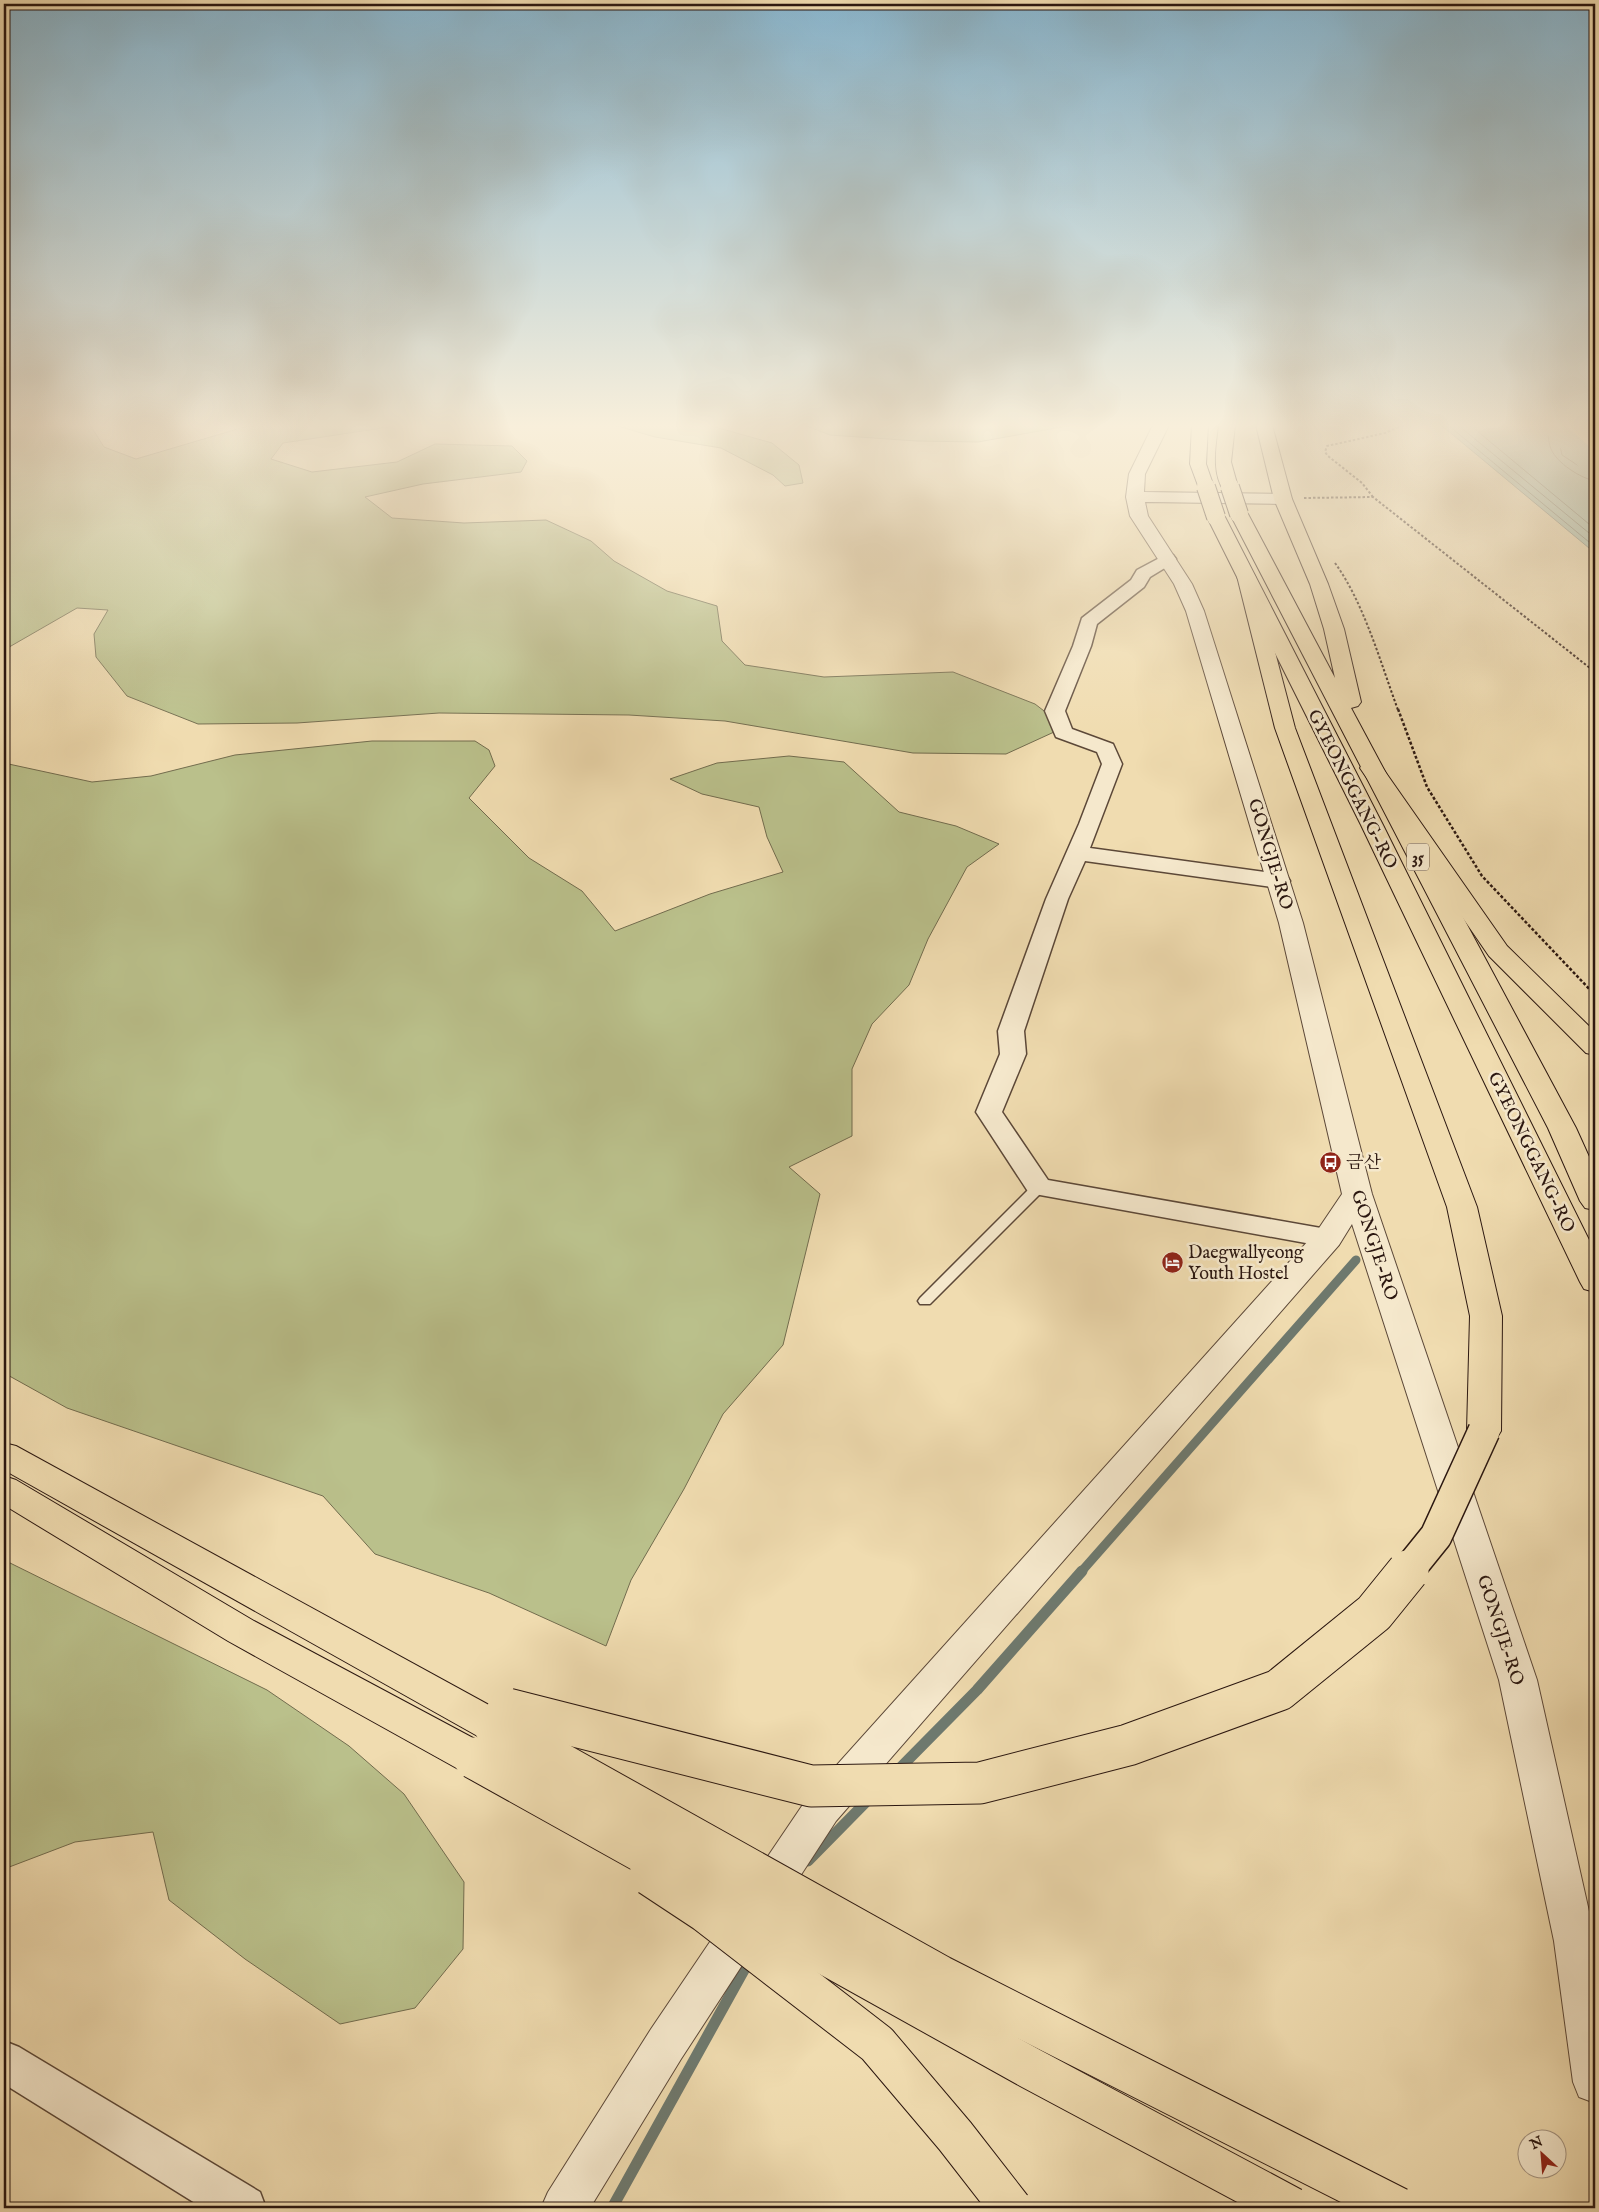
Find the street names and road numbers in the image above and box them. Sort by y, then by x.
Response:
street label: GYEONGGANG-RO [1301,706,1402,873]
street label: GONGJE-RO [1242,796,1297,913]
road number: 35 [1407,844,1429,870]
street label: GYEONGGANG-RO [1482,1069,1580,1237]
street label: GONGJE-RO [1345,1187,1402,1304]
street label: GONGJE-RO [1471,1572,1528,1689]

